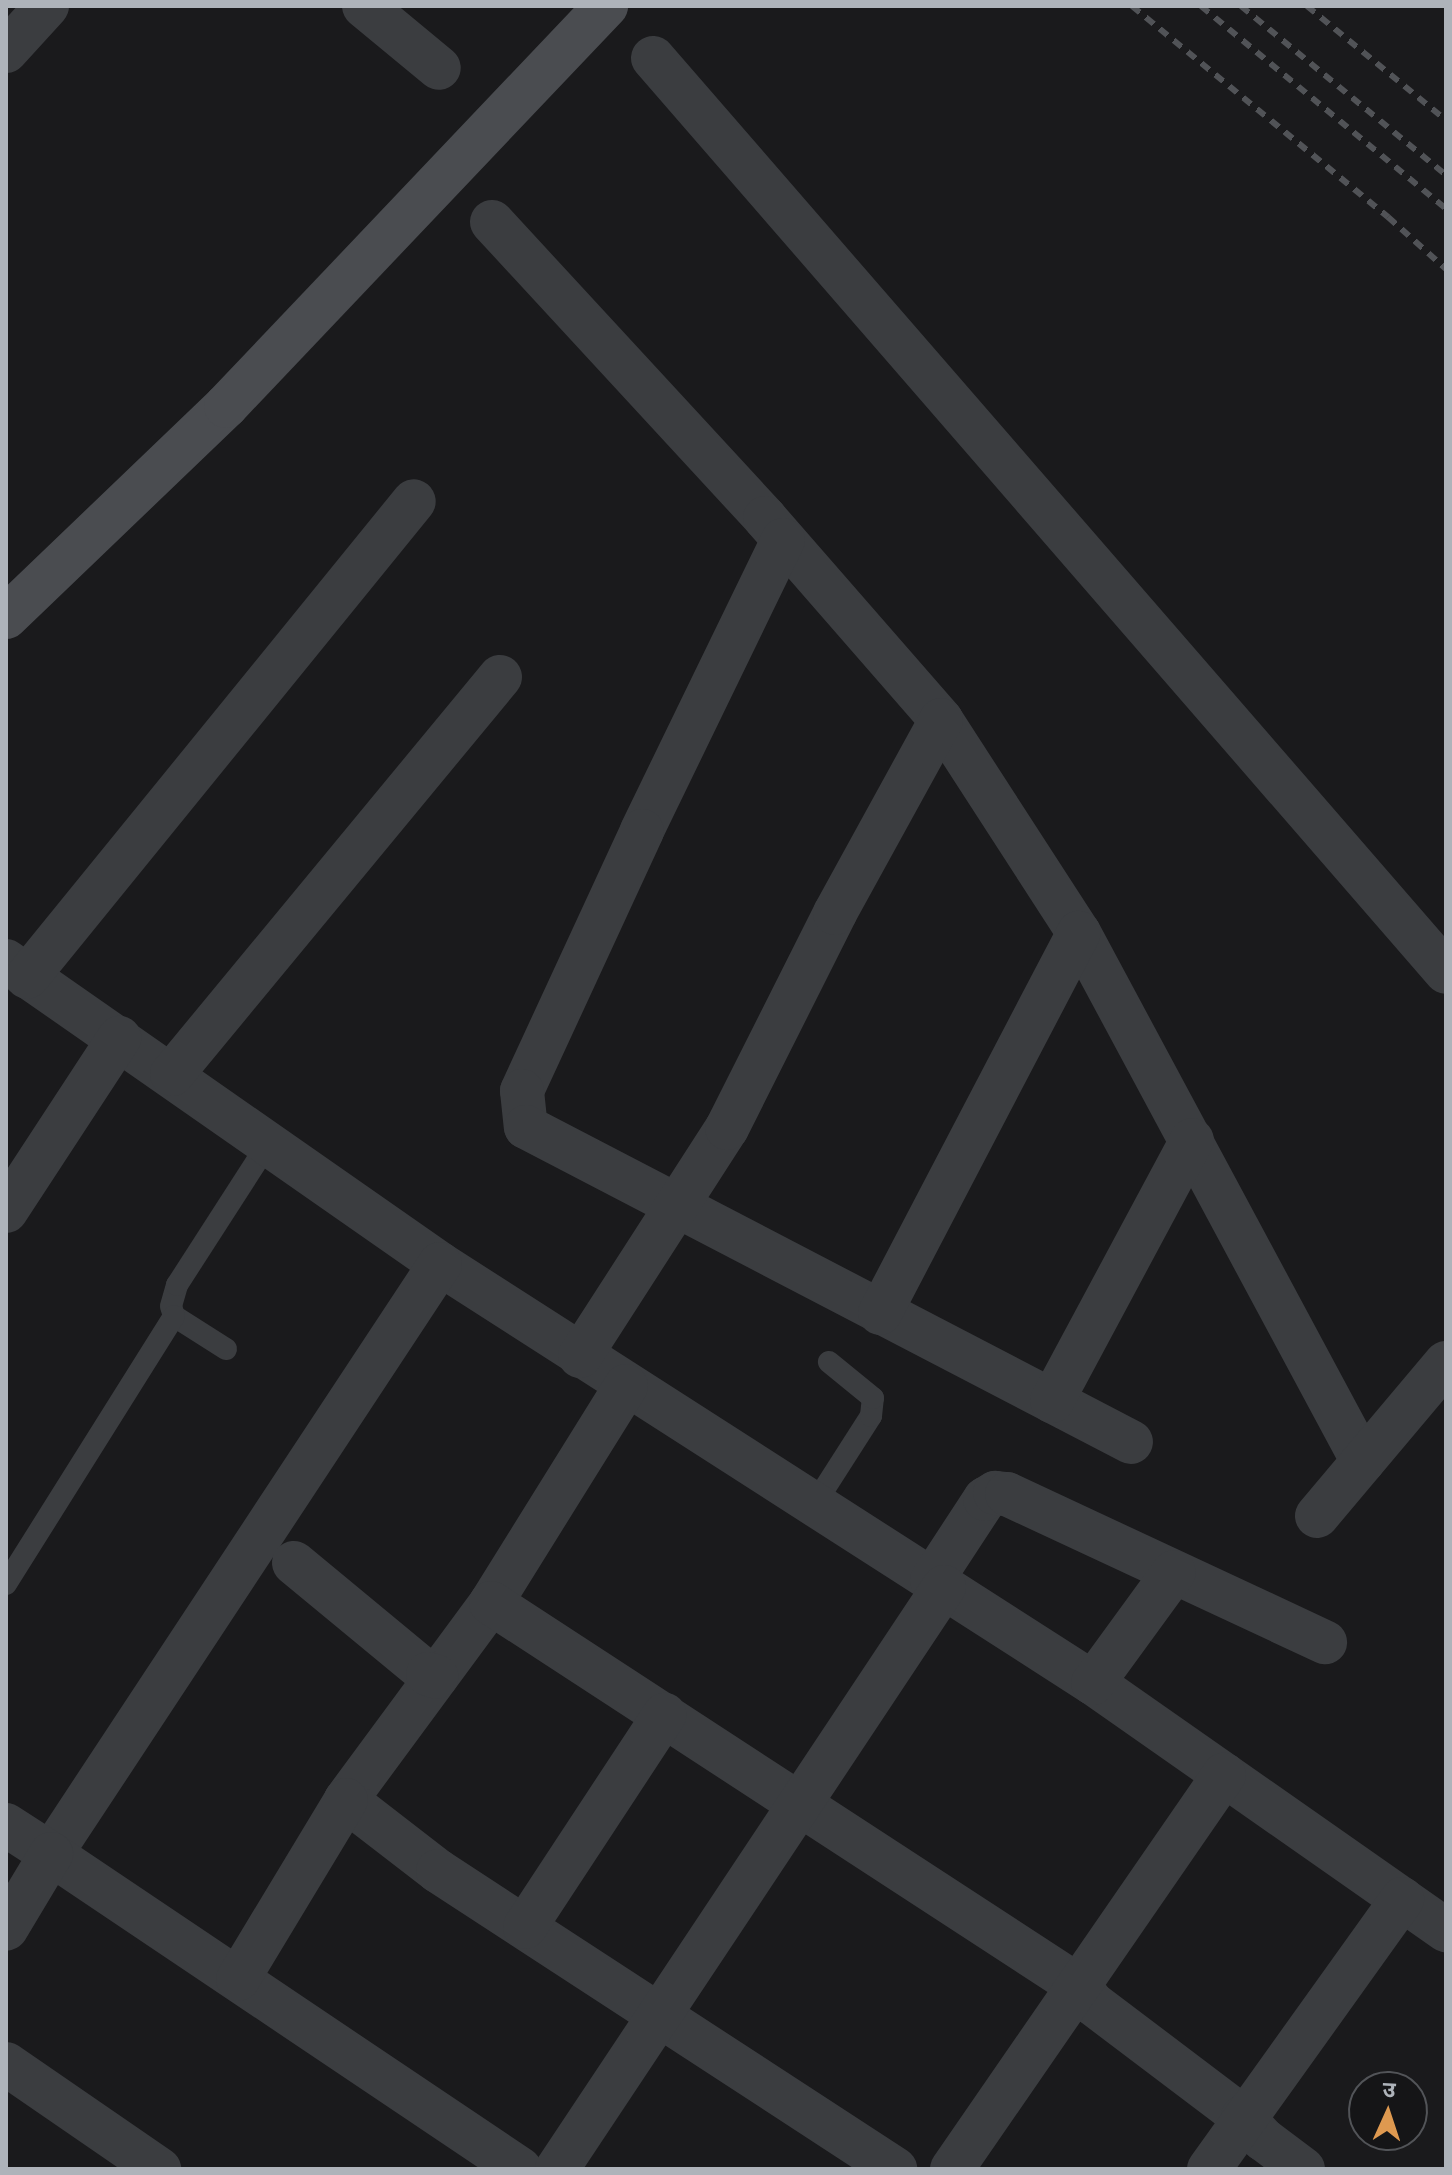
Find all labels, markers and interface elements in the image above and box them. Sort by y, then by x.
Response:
north arrow [1348,2071,1428,2151]
text: उ [1382,2072,1396,2106]

